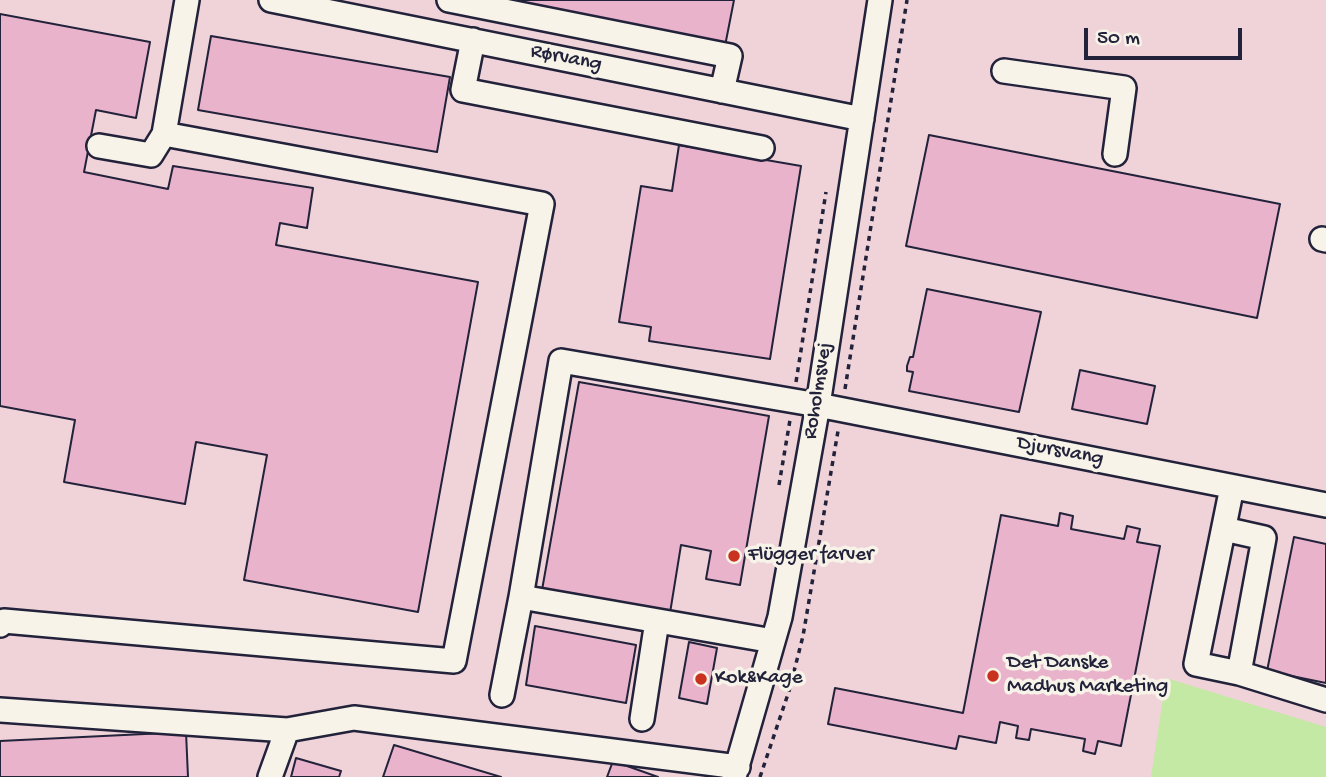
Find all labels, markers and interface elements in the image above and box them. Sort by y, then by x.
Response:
scale bar [1088,14,1246,58]
text: 50 m [1097,27,1140,52]
street label: Rørvang [528,40,604,78]
street label: Roholmsvej [799,341,839,441]
street label: Djursvang [1015,431,1105,473]
place label: Flügger farver [748,543,873,569]
marker: Flügger farver [726,548,742,564]
place label: Det Danske Madhus Marketing [1007,651,1168,701]
place label: Kok&Kage [715,666,803,692]
marker: Det Danske Madhus Marketing [985,668,1001,684]
marker: Kok&Kage [693,671,709,687]

